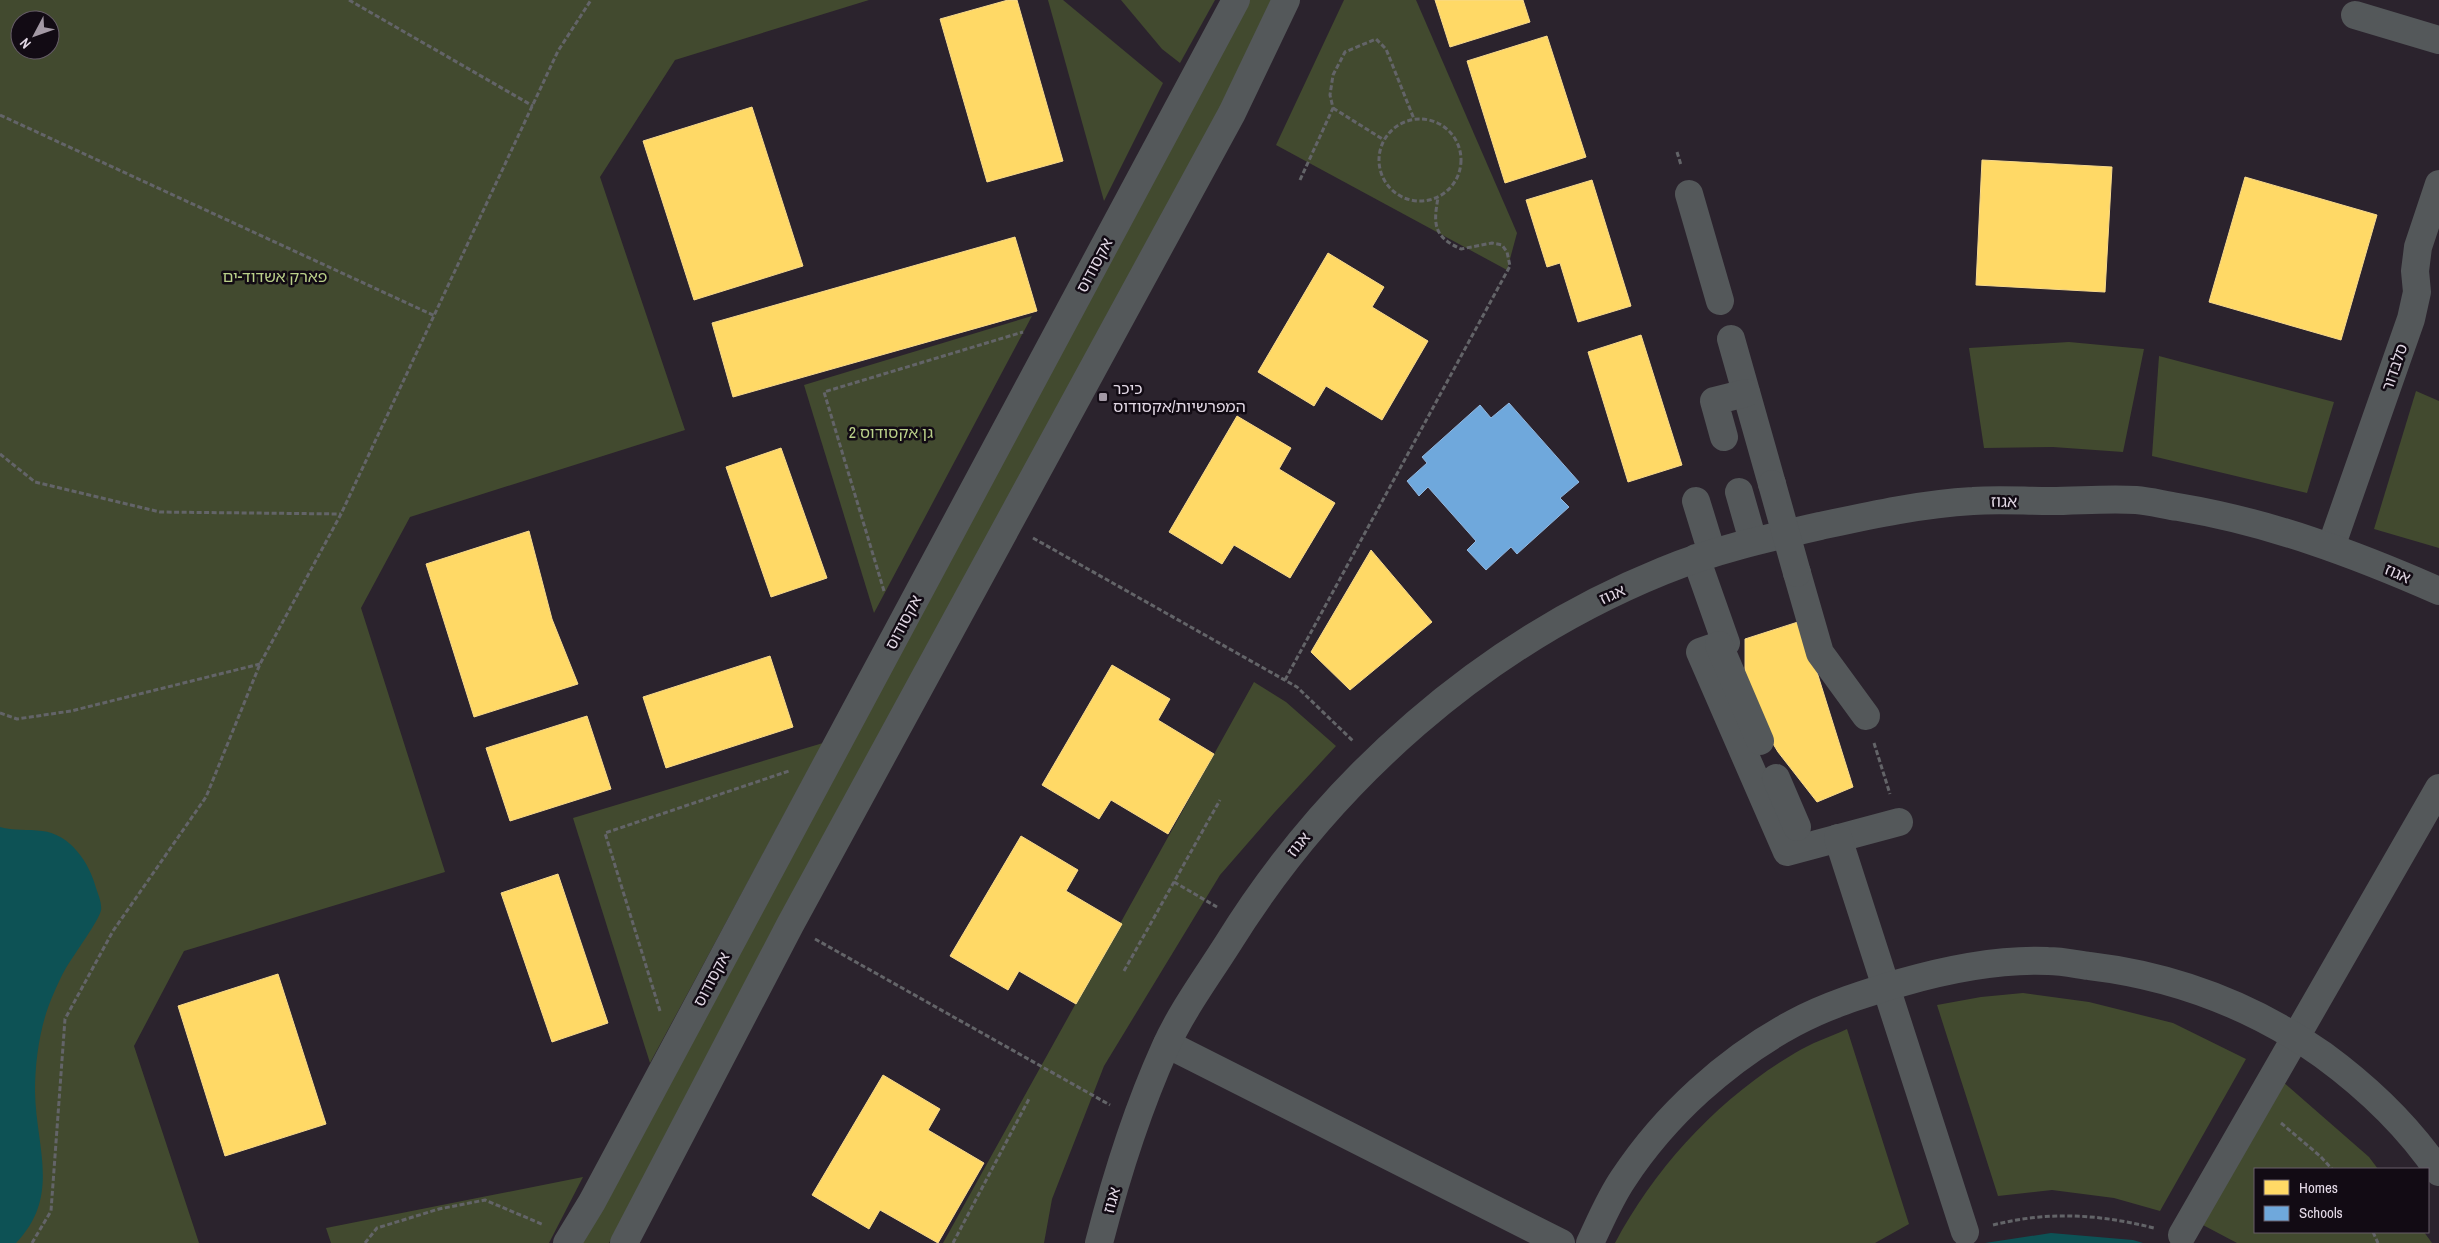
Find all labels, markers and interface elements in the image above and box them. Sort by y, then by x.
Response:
north arrow [10,10,60,60]
text: N [16,34,35,53]
street label: אקסודוס [1070,234,1118,296]
park label: פארק אשדוד-ים [223,265,327,287]
street label: סלבדור [2376,340,2412,394]
place label: כיכר המפרשיות/אקסודוס [1113,377,1246,417]
marker: כיכר המפרשיות/אקסודוס [1097,391,1109,403]
park label: גן אקסודוס 2 [849,421,933,443]
street label: אגוז [1991,490,2017,512]
street label: אגוז [2382,558,2414,588]
street label: אגוז [1596,579,1628,609]
street label: אקסודוס [879,591,927,653]
street label: אגוז [1281,827,1315,861]
street label: אקסודוס [687,948,735,1010]
legend [2254,1168,2429,1233]
text: Homes [2299,1177,2338,1198]
street label: אגוז [1097,1184,1125,1216]
text: Schools [2299,1202,2343,1223]

